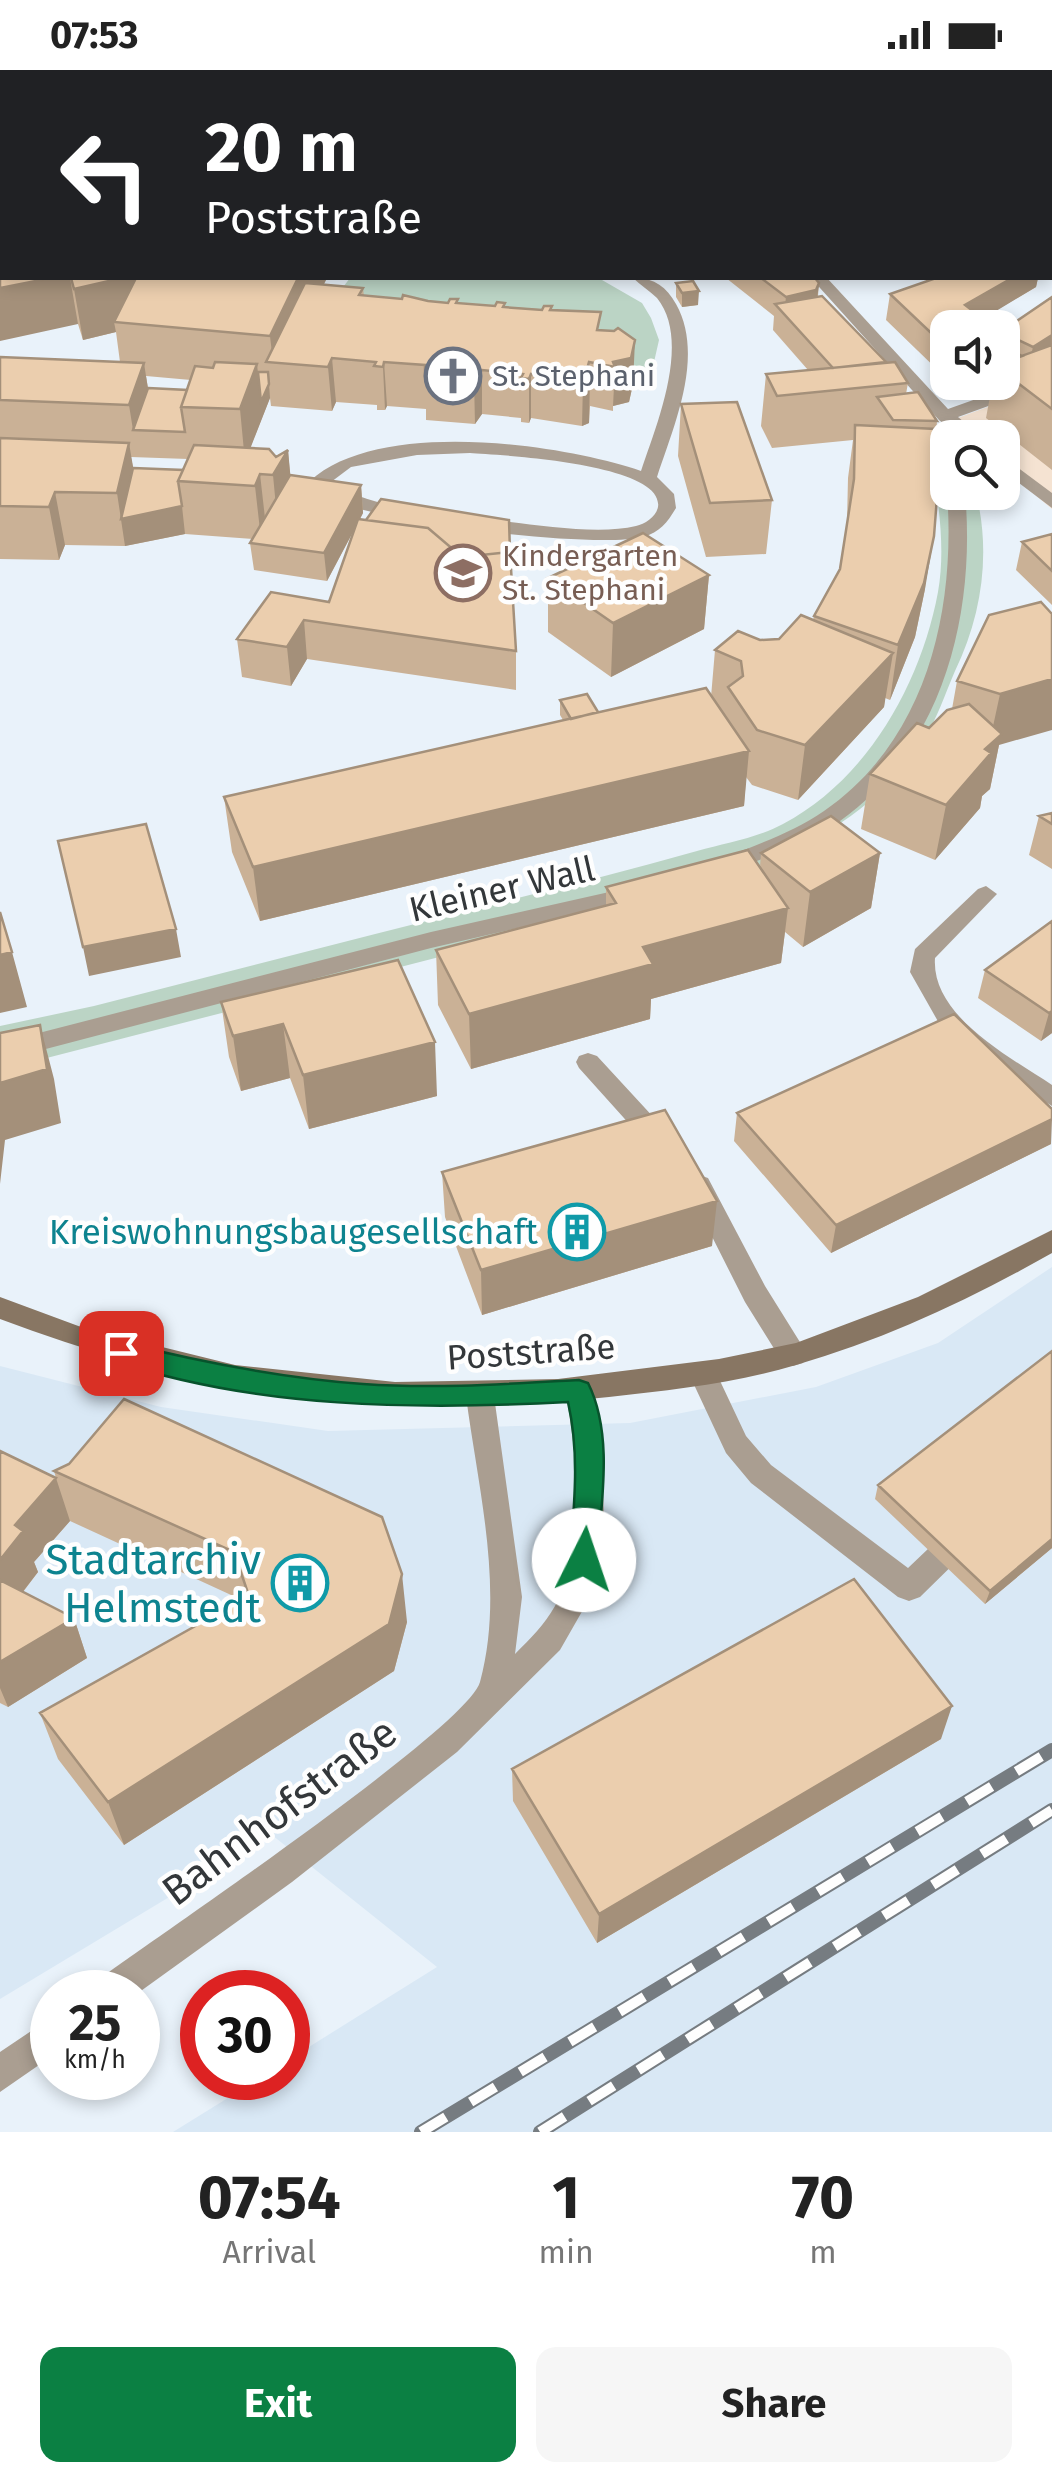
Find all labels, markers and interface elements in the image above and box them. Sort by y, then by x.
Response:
text: 07:53 [50,12,138,58]
text: 20 m [205,106,358,190]
icon: left [40,110,170,240]
text: Poststraße [205,191,422,245]
map controls [930,310,1020,510]
button: sound [930,310,1020,400]
church icon: St. Stephani [423,346,483,406]
place label: St. Stephani [492,358,655,394]
button: search [930,420,1020,510]
place label: Kindergarten St. Stephani [502,538,678,608]
school or university icon: Kindergarten St. Stephani [433,543,493,603]
street label: Kleiner Wall [405,847,599,931]
building icon: Kreiswohnungsbaugesellschaft [547,1202,607,1262]
place label: Kreiswohnungsbaugesellschaft [49,1211,538,1253]
pin [79,1311,164,1396]
street label: Poststraße [445,1325,617,1379]
icon: arrive [94,1326,149,1381]
position arrow [532,1508,636,1612]
place label: Stadtarchiv Helmstedt [45,1535,262,1633]
building icon: Stadtarchiv Helmstedt [270,1553,330,1613]
street label: Bahnhofstraße [152,1707,407,1916]
speed limit sign: 30 [180,1970,310,2100]
text: 25 [69,1993,121,2053]
text: km/h [64,2045,126,2075]
text: 07:54 [198,2162,341,2234]
text: 1 [552,2162,580,2234]
text: 70 [792,2162,854,2234]
text: Arrival [222,2233,316,2271]
text: min [539,2233,594,2271]
text: m [809,2233,837,2271]
button: Exit [40,2347,516,2462]
button: Share [536,2347,1012,2462]

